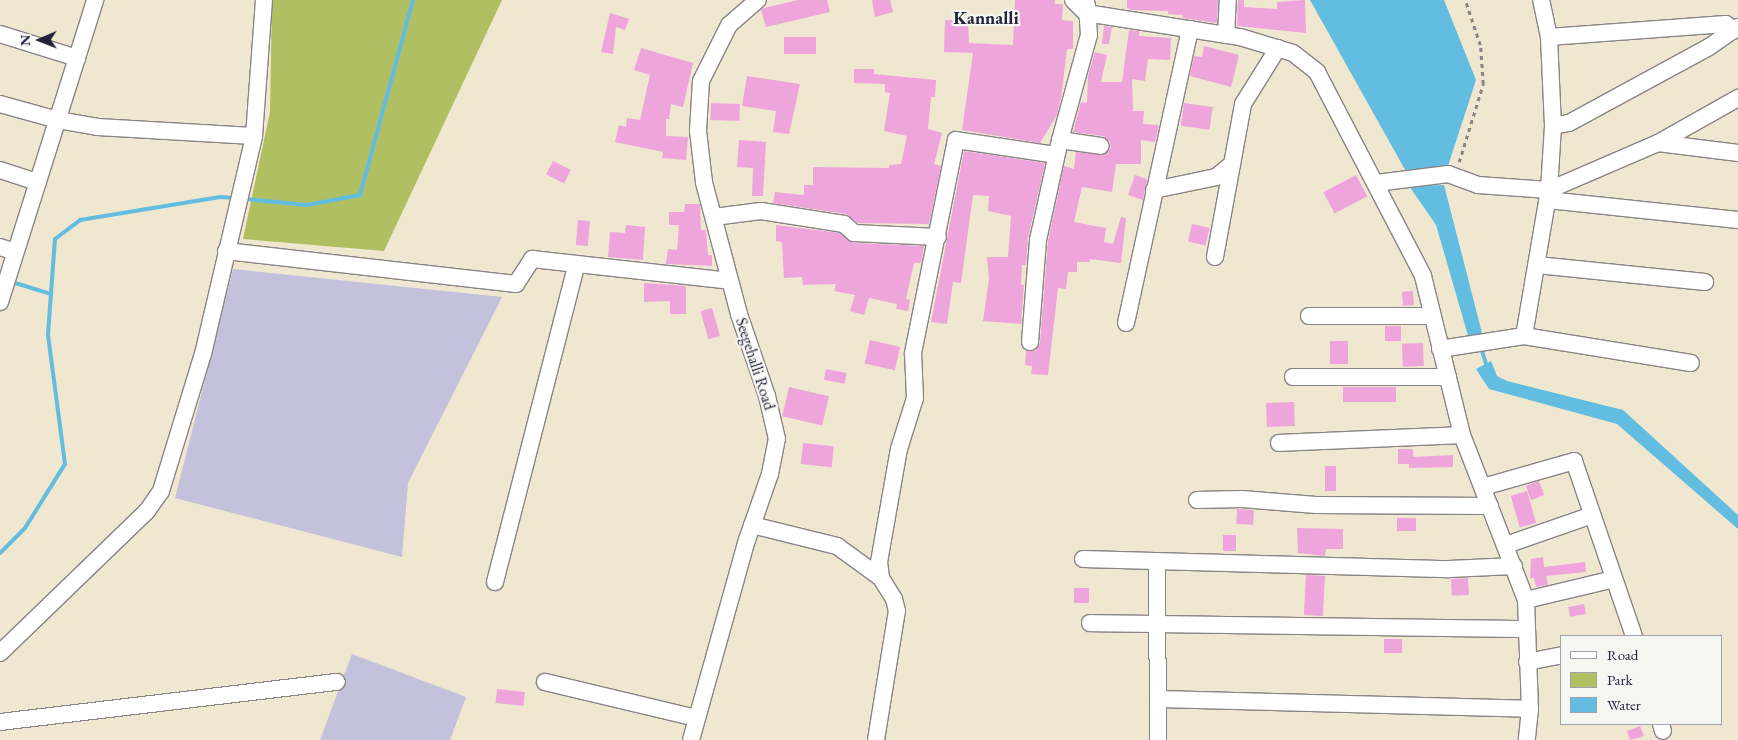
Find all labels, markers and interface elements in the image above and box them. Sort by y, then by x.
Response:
district label: Kannalli [953,7,1019,29]
north arrow [15,15,65,65]
text: N [16,34,34,46]
street label: Seegehalli Road [731,315,779,413]
legend [1560,635,1723,725]
text: Road [1607,645,1638,664]
text: Park [1607,670,1633,689]
text: Water [1607,695,1641,714]

